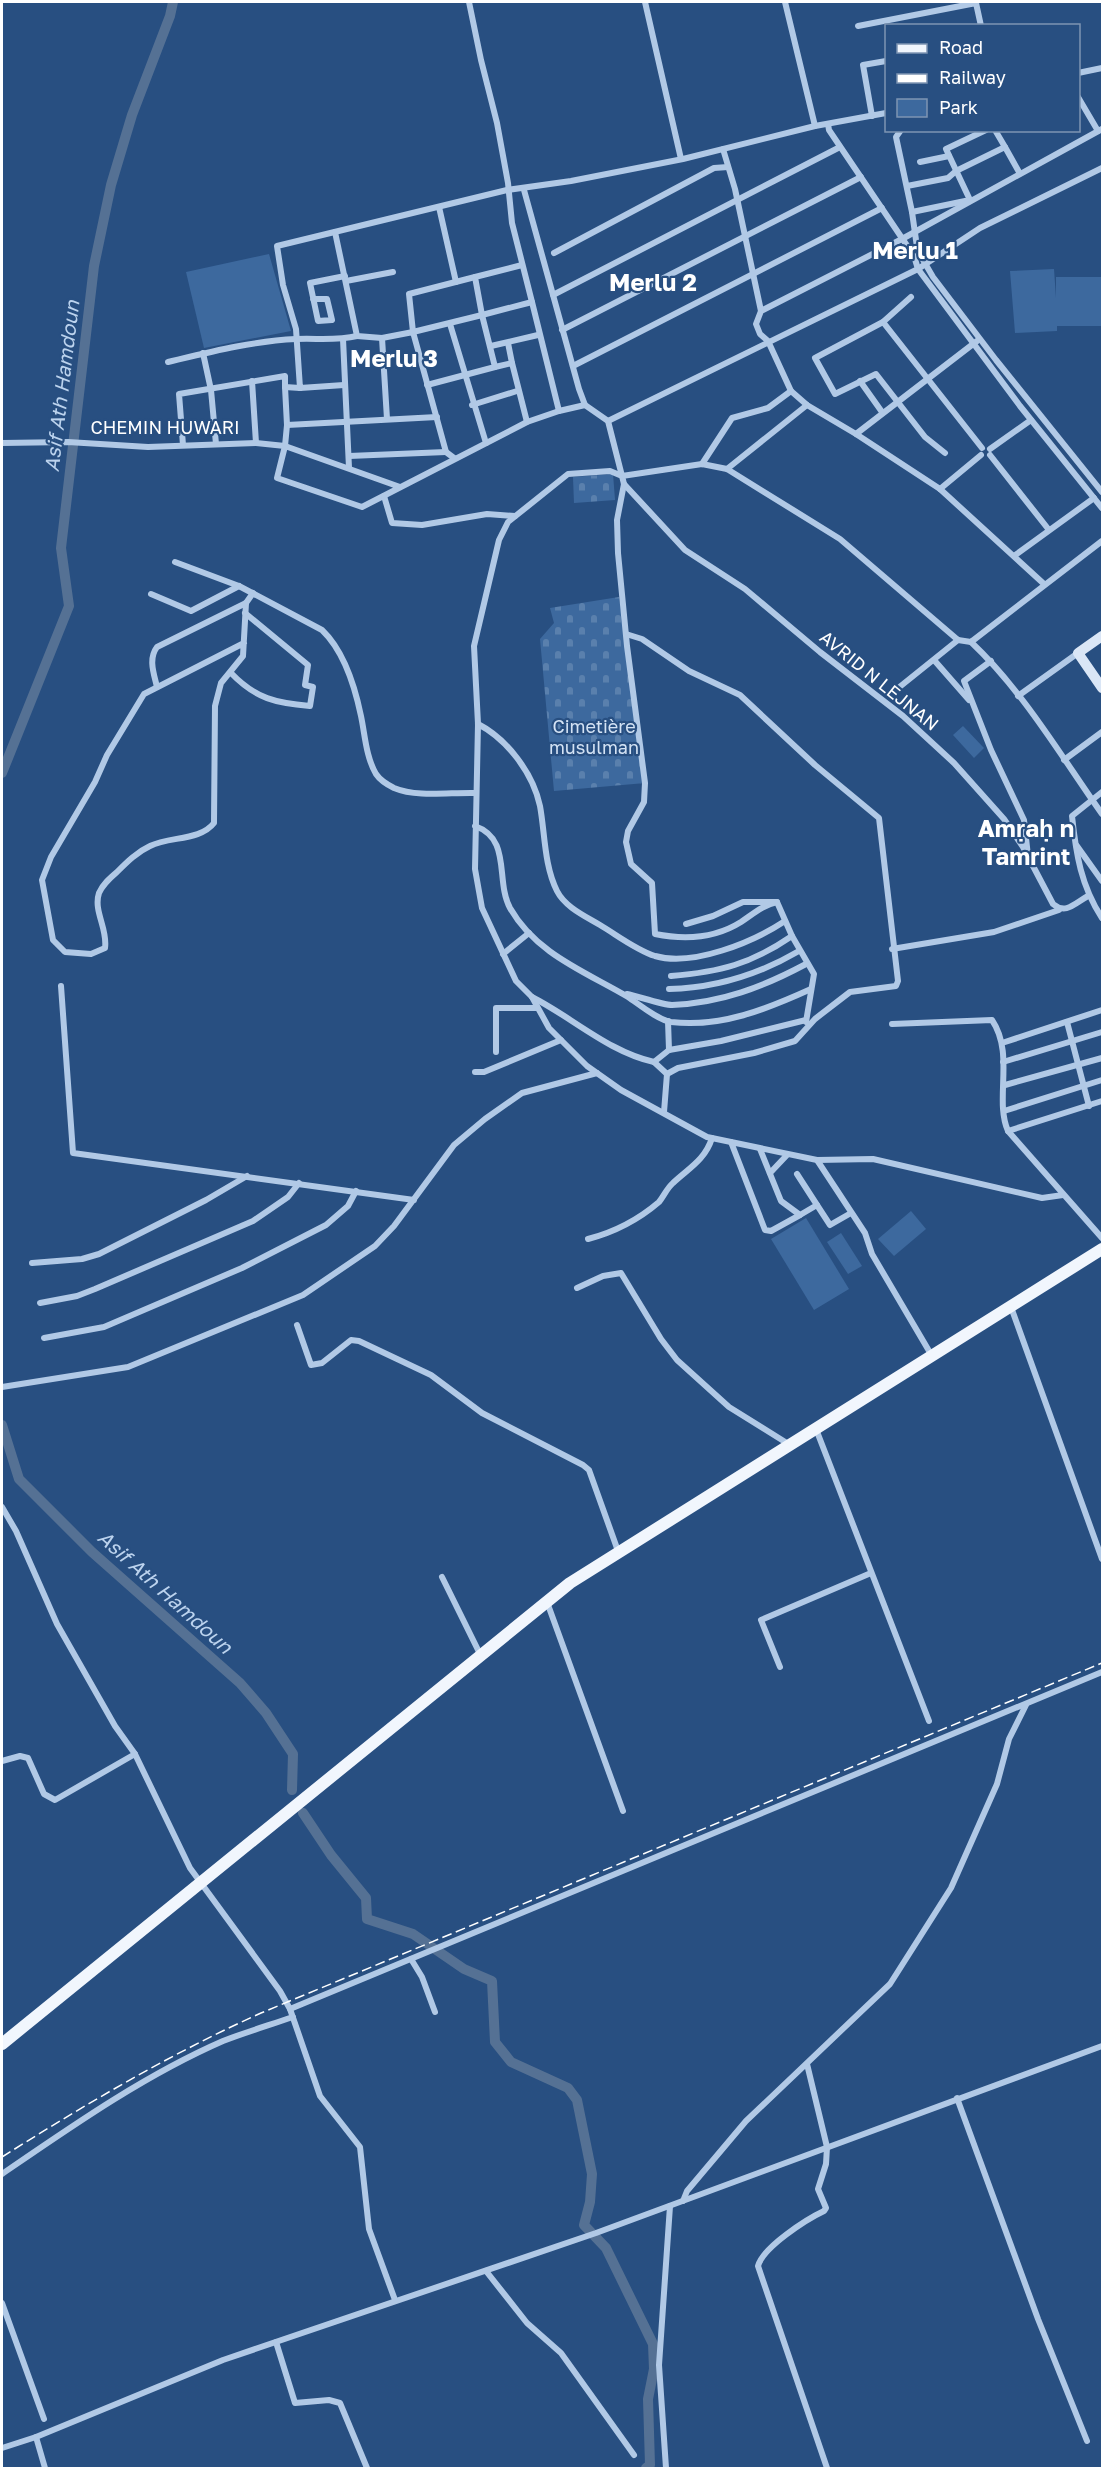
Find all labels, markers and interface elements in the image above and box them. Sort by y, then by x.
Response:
legend [885,24,1080,132]
text: Road [939,36,983,58]
text: Railway [939,66,1006,88]
text: Park [939,96,978,118]
district label: Merlu 1 [872,235,958,264]
district label: Merlu 2 [609,267,697,296]
water label: Asif Ath Hamdoun [39,298,84,473]
district label: Merlu 3 [350,343,438,372]
street label: CHEMIN HUWARI [90,416,240,438]
street label: AVRID N LEJNAN [816,626,943,735]
park label: Cimetière musulman [549,715,639,758]
district label: Amṛaḥ n Tamrint [978,813,1074,870]
water label: Asif Ath Hamdoun [94,1525,238,1658]

